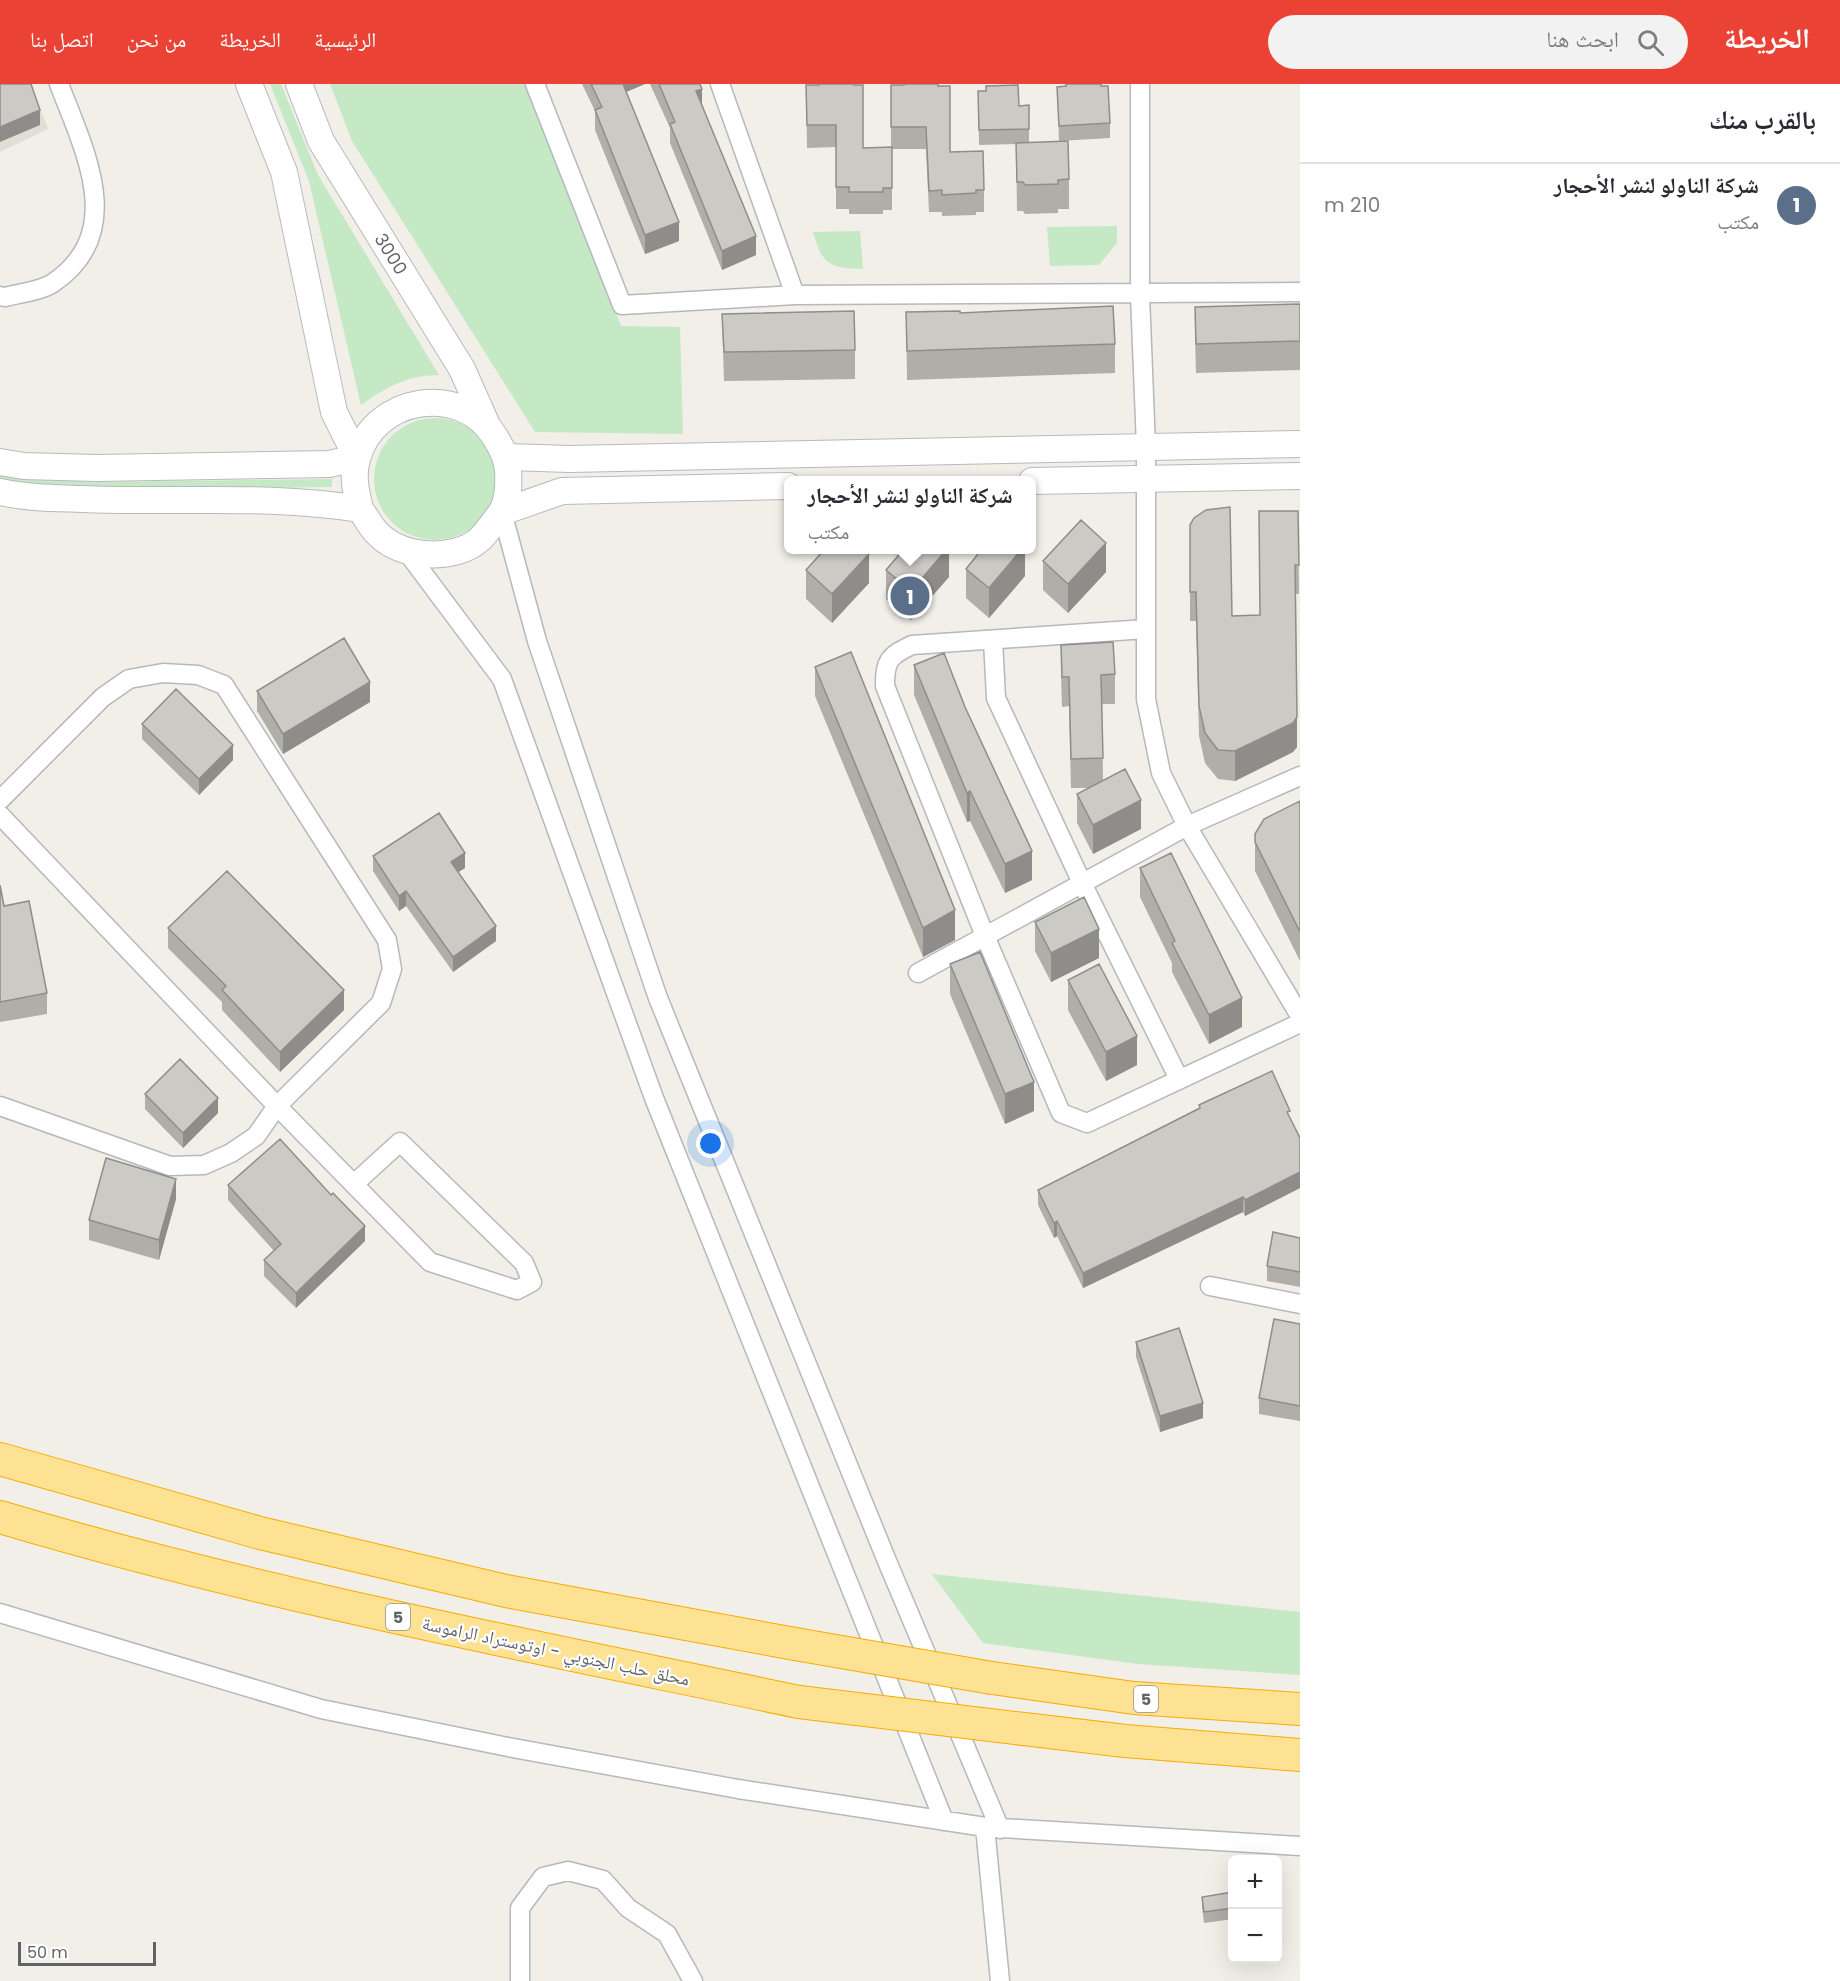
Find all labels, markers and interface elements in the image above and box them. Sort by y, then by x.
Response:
search box [1268,15,1688,69]
text: الخريطة [1724,19,1810,58]
text: ابحث هنا [1546,24,1619,55]
text: اتصل بنا [30,25,94,54]
text: من نحن [127,25,186,54]
text: الخريطة [219,25,281,54]
text: الرئيسية [314,25,376,54]
icon: search [1634,26,1667,59]
text: بالقرب منك [1709,102,1816,138]
text: شركة الناولو لنشر الأحجار [1554,170,1759,201]
text: 210 m [1324,191,1380,219]
text: 1 [1793,191,1800,219]
text: مكتب [1717,208,1759,236]
street label: 3000 [369,229,413,279]
popup [784,476,1036,554]
text: شركة الناولو لنشر الأحجار [807,480,1013,511]
text: مكتب [807,518,849,546]
pin: 1 [890,574,930,618]
your location [696,1129,725,1158]
road number: 5 [386,1604,410,1630]
street label: محلق حلب الجنوبي - اوتوستراد الراموسة [420,1610,692,1694]
road number: 5 [1134,1686,1158,1712]
map controls [1228,1855,1282,1963]
button: + [1228,1855,1282,1909]
button: − [1228,1909,1282,1963]
scale bar [18,1939,156,1966]
text: 50 m [27,1941,68,1964]

